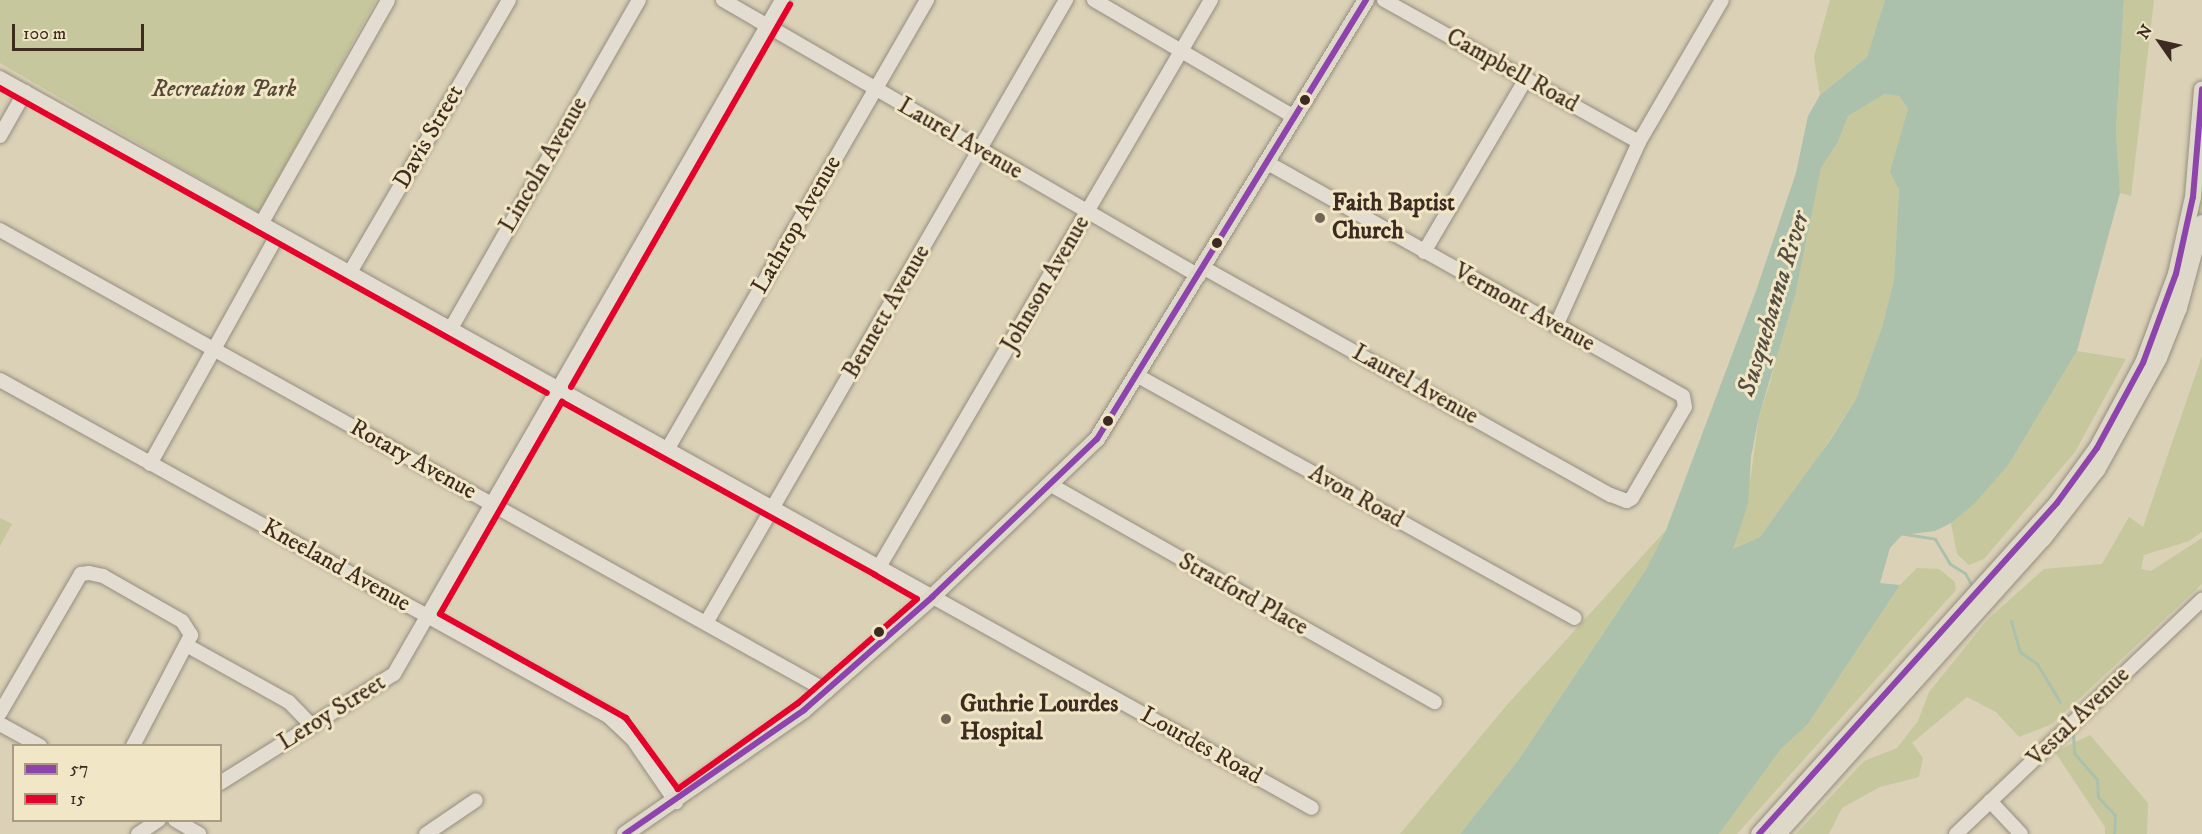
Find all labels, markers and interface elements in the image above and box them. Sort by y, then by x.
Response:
scale bar [15,12,147,50]
north arrow [2130,12,2190,72]
text: N [2133,21,2157,43]
text: 100 m [23,23,66,45]
street label: Campbell Road [1441,23,1583,119]
park label: Recreation Park [152,76,296,104]
street label: Davis Street [388,80,470,194]
street label: Lincoln Avenue [494,92,594,238]
street label: Laurel Avenue [892,92,1028,186]
unlabelled marker [1299,94,1311,106]
street label: Lathrop Avenue [746,151,848,299]
place label: Faith Baptist Church [1332,190,1455,246]
water label: Susquehanna River [1731,208,1817,400]
street label: Johnson Avenue [995,211,1097,357]
marker: Faith Baptist Church [1313,211,1327,225]
unlabelled marker [1211,237,1223,249]
street label: Bennett Avenue [837,240,937,384]
street label: Vermont Avenue [1448,257,1600,359]
street label: Laurel Avenue [1347,339,1483,431]
street label: Rotary Avenue [345,413,481,507]
unlabelled marker [1102,415,1114,427]
street label: Avon Road [1303,459,1409,535]
street label: Kneeland Avenue [257,513,415,619]
street label: Stratford Place [1173,548,1313,642]
unlabelled marker [873,626,885,638]
street label: Vestal Avenue [2022,661,2136,773]
street label: Leroy Street [273,669,391,757]
place label: Guthrie Lourdes Hospital [960,691,1118,747]
street label: Lourdes Road [1135,701,1267,791]
marker: Guthrie Lourdes Hospital [937,710,955,728]
legend [12,744,222,822]
text: 57 [70,758,88,780]
text: 15 [70,788,85,810]

